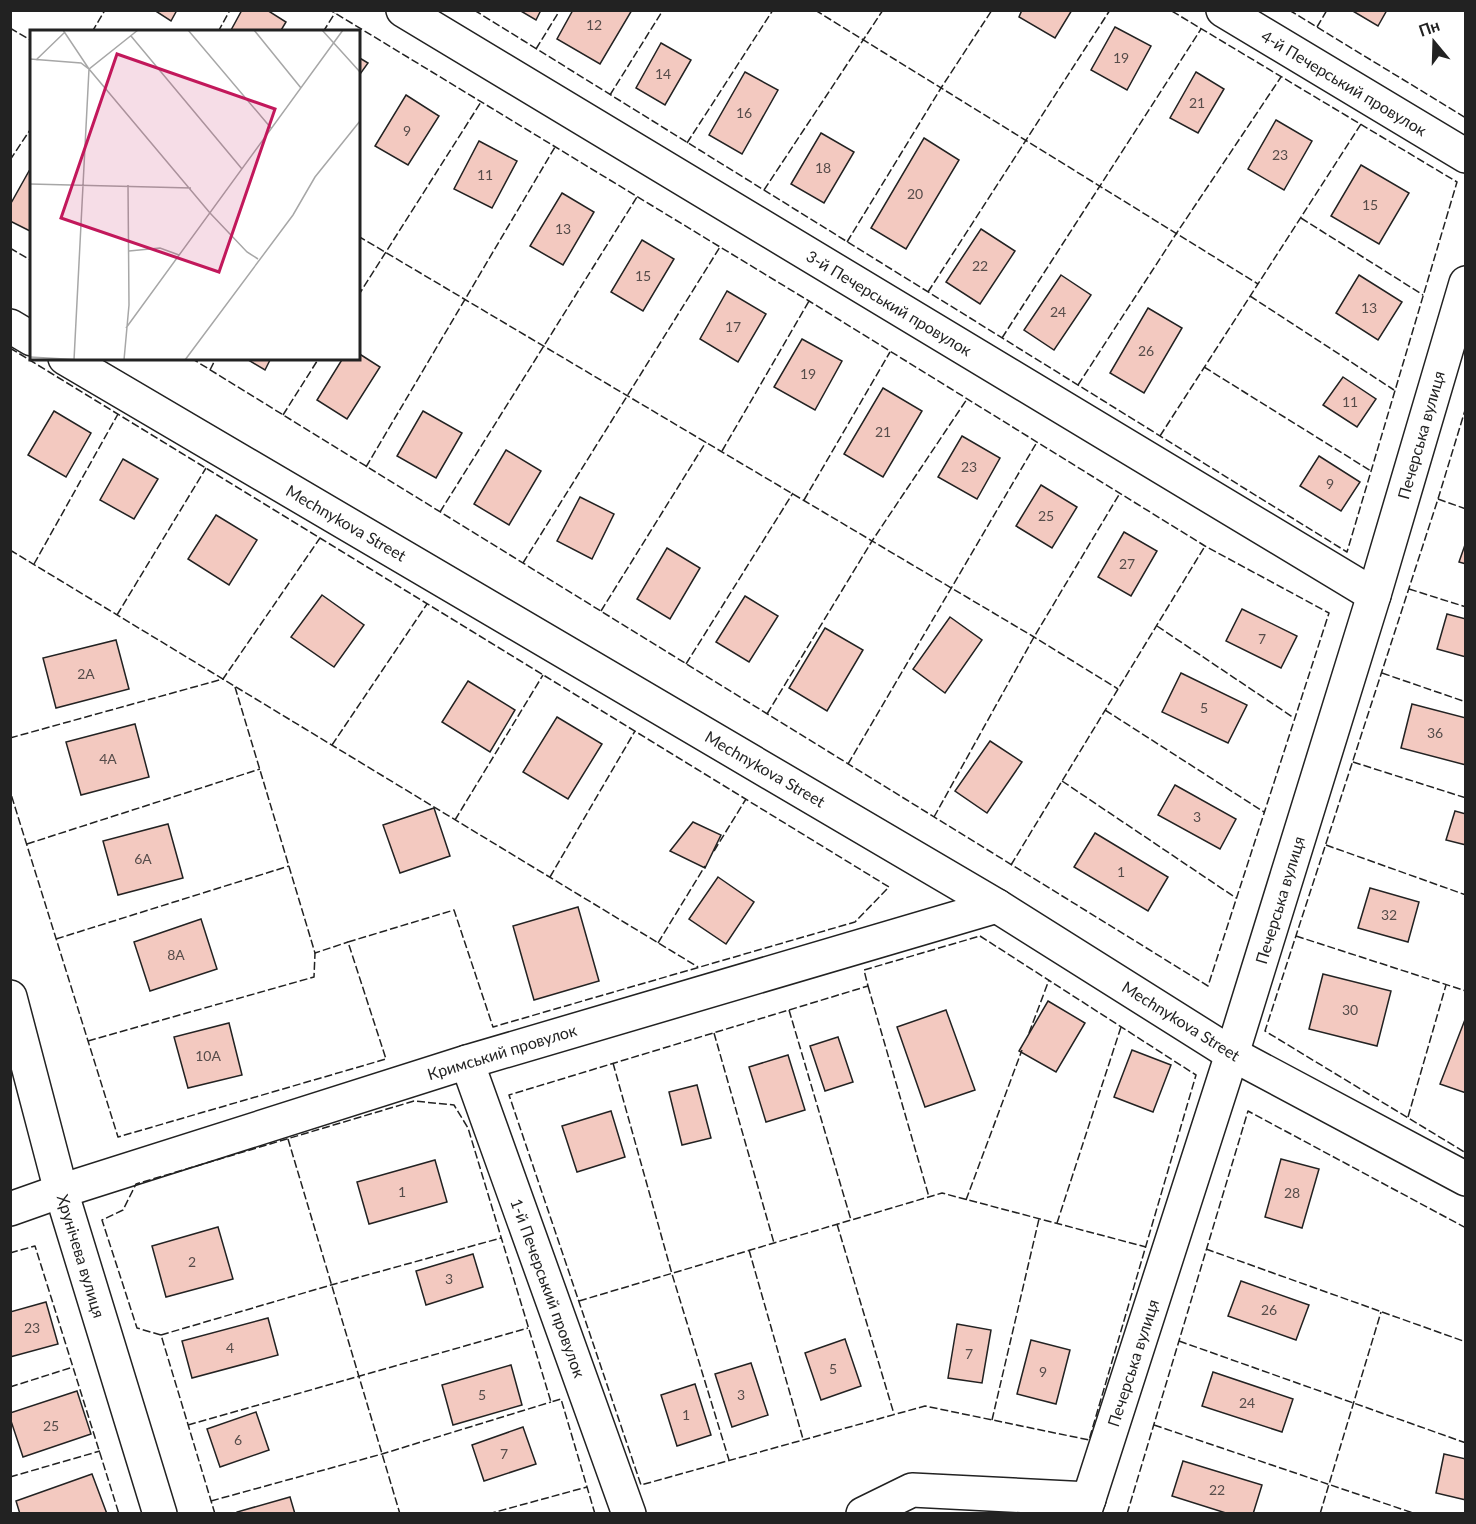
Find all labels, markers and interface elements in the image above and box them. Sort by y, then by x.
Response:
north arrow [1404,12,1464,72]
text: Пн [1416,15,1442,40]
house number: 12 [586,16,602,33]
street label: 4-й Печерський провулок [1258,26,1431,140]
inset map [30,30,360,360]
house number: 19 [1113,49,1129,66]
house number: 14 [655,65,671,82]
house number: 21 [1189,94,1205,111]
house number: 16 [736,104,752,121]
house number: 9 [403,122,411,139]
house number: 23 [1272,146,1288,163]
house number: 18 [815,159,831,176]
house number: 11 [477,166,493,183]
house number: 20 [907,185,923,202]
house number: 15 [1362,196,1378,213]
house number: 13 [555,220,571,237]
street label: 3-й Печерський провулок [803,246,976,360]
house number: 22 [972,257,988,274]
house number: 15 [635,267,651,284]
house number: 13 [1361,299,1377,316]
house number: 24 [1050,303,1066,320]
house number: 17 [725,318,741,335]
house number: 26 [1138,342,1154,359]
house number: 19 [800,365,816,382]
street label: Печерська вулиця [1393,368,1448,501]
house number: 11 [1342,393,1358,410]
house number: 21 [875,423,891,440]
house number: 23 [961,458,977,475]
house number: 9 [1326,475,1334,492]
street label: Mechnykova Street [283,480,410,565]
house number: 25 [1038,507,1054,524]
house number: 27 [1119,555,1135,572]
house number: 7 [1258,630,1266,647]
house number: 2А [77,665,95,682]
house number: 5 [1200,699,1208,716]
house number: 36 [1427,724,1443,741]
street label: Mechnykova Street [702,726,829,811]
house number: 4А [99,750,117,767]
house number: 3 [1193,808,1201,825]
street label: Печерська вулиця [1251,834,1308,966]
house number: 6А [134,850,152,867]
house number: 1 [1117,863,1125,880]
house number: 32 [1381,906,1397,923]
house number: 8А [167,946,185,963]
street label: Mechnykova Street [1119,977,1244,1065]
house number: 30 [1342,1001,1358,1018]
street label: Кримський провулок [425,1020,580,1083]
house number: 10А [195,1047,221,1064]
house number: 1 [398,1183,406,1200]
house number: 28 [1284,1184,1300,1201]
street label: Хрунічева вулиця [54,1192,109,1320]
street label: 1-й Печерський провулок [507,1196,590,1381]
house number: 2 [188,1253,196,1270]
house number: 3 [445,1270,453,1287]
street label: Печерська вулиця [1103,1297,1162,1429]
house number: 26 [1261,1301,1277,1318]
house number: 23 [24,1319,40,1336]
house number: 4 [226,1339,234,1356]
house number: 7 [965,1345,973,1362]
house number: 5 [829,1360,837,1377]
house number: 9 [1039,1363,1047,1380]
house number: 5 [478,1386,486,1403]
house number: 3 [737,1386,745,1403]
house number: 24 [1239,1394,1255,1411]
house number: 1 [682,1406,690,1423]
house number: 25 [43,1417,59,1434]
house number: 6 [234,1431,242,1448]
house number: 7 [500,1445,508,1462]
house number: 22 [1209,1481,1225,1498]

